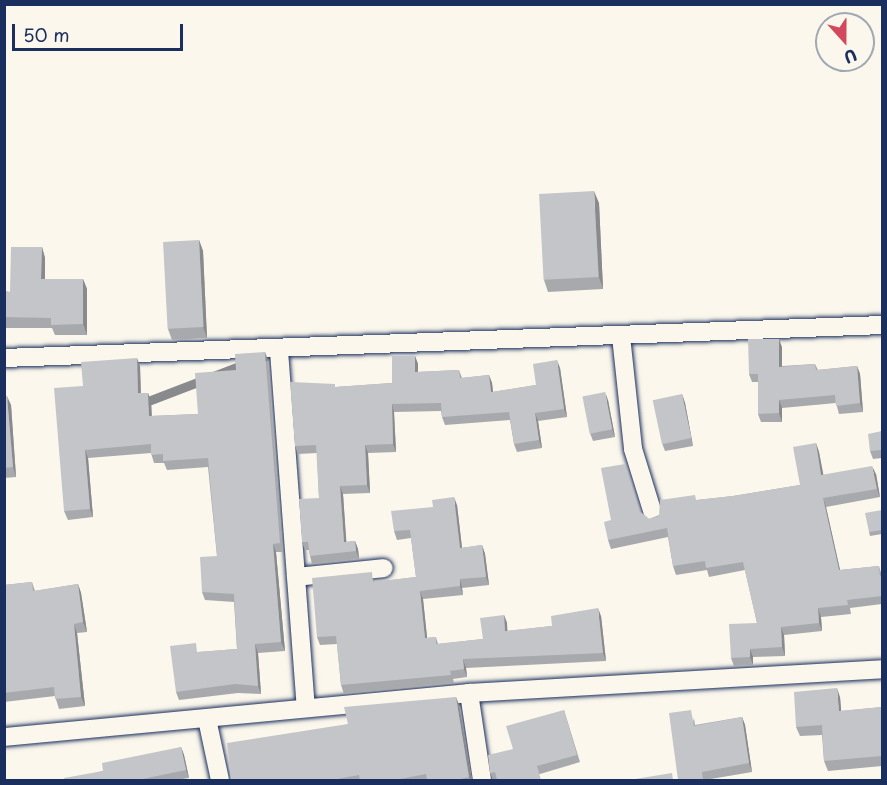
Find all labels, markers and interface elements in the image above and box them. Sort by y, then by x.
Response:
scale bar [15,12,186,50]
north arrow [815,12,875,72]
text: 50 m [23,21,70,48]
text: U [841,44,861,70]

